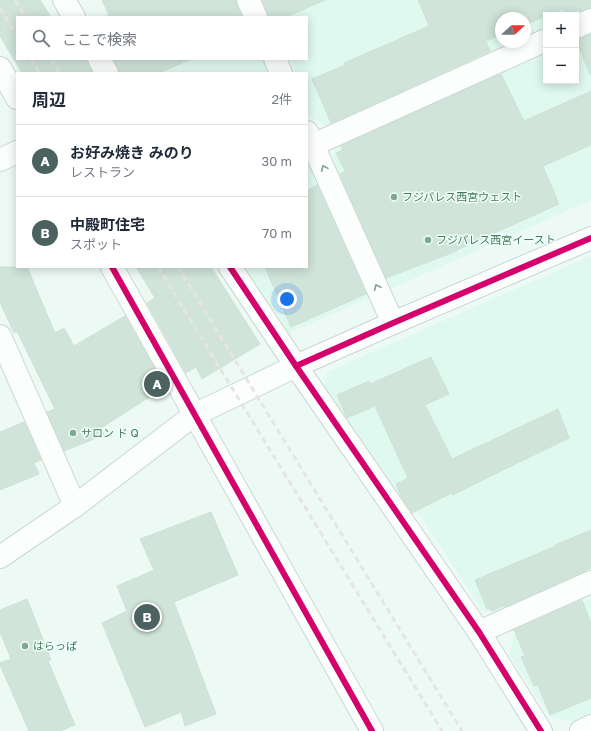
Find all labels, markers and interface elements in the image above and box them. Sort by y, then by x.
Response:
north arrow [495,12,531,48]
map controls [543,12,579,84]
button: + [543,12,579,48]
search box [16,16,308,60]
icon: search [30,27,52,49]
text: ここで検索 [62,30,137,48]
button: − [543,48,579,84]
text: 周辺 [32,89,66,110]
text: 2件 [271,91,292,107]
text: お好み焼き みのり [70,143,194,161]
text: A [40,153,50,169]
text: 30 m [262,153,292,169]
text: レストラン [70,164,135,180]
one-way arrow [321,165,329,173]
place label: フジパレス西宮ウェスト [402,190,522,203]
marker: フジパレス西宮ウェスト [389,192,399,202]
text: 中殿町住宅 [70,215,145,233]
text: B [40,225,50,241]
text: 70 m [262,225,292,241]
place label: フジパレス西宮イースト [436,233,556,246]
marker: フジパレス西宮イースト [423,235,433,245]
text: スポット [70,236,122,252]
one-way arrow [374,284,382,291]
your location [277,289,297,309]
pin: A [144,369,170,399]
place label: サロン ド Q [81,426,139,439]
marker: サロン ド Q [68,428,78,438]
pin: B [134,602,160,632]
place label: はらっぱ [33,639,77,652]
marker: はらっぱ [20,641,30,651]

